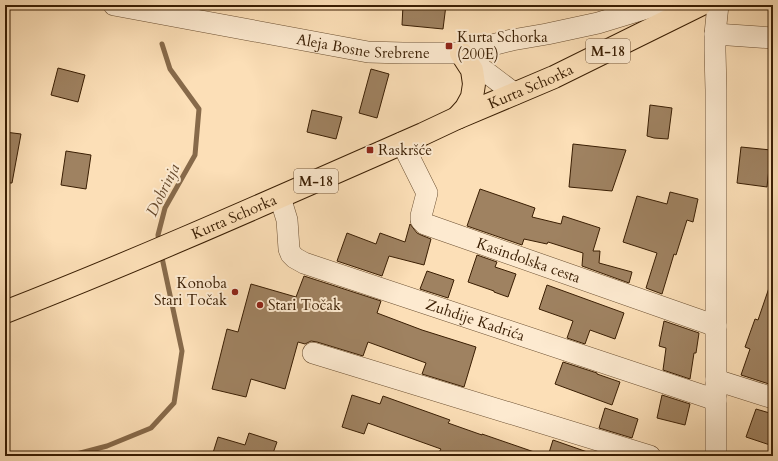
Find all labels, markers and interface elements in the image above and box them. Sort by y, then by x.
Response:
place label: Kurta Schorka (200E) [457,27,548,64]
street label: Aleja Bosne Srebrene [295,29,430,63]
road number: M-18 [586,39,630,63]
marker: Kurta Schorka (200E) [444,41,454,51]
street label: Kurta Schorka [485,59,577,114]
place label: Raskršće [378,140,432,160]
marker: Raskršće [365,145,375,155]
water label: Dobrinja [141,160,185,220]
road number: M-18 [294,169,338,193]
street label: Kurta Schorka [188,189,280,244]
street label: Kasindolska cesta [474,233,584,288]
place label: Konoba Stari Točak [154,273,228,310]
marker: Konoba Stari Točak [230,287,240,297]
street label: Zuhdije Kadrića [423,294,528,346]
place label: Stari Točak [268,295,341,315]
marker: Stari Točak [255,300,265,310]

